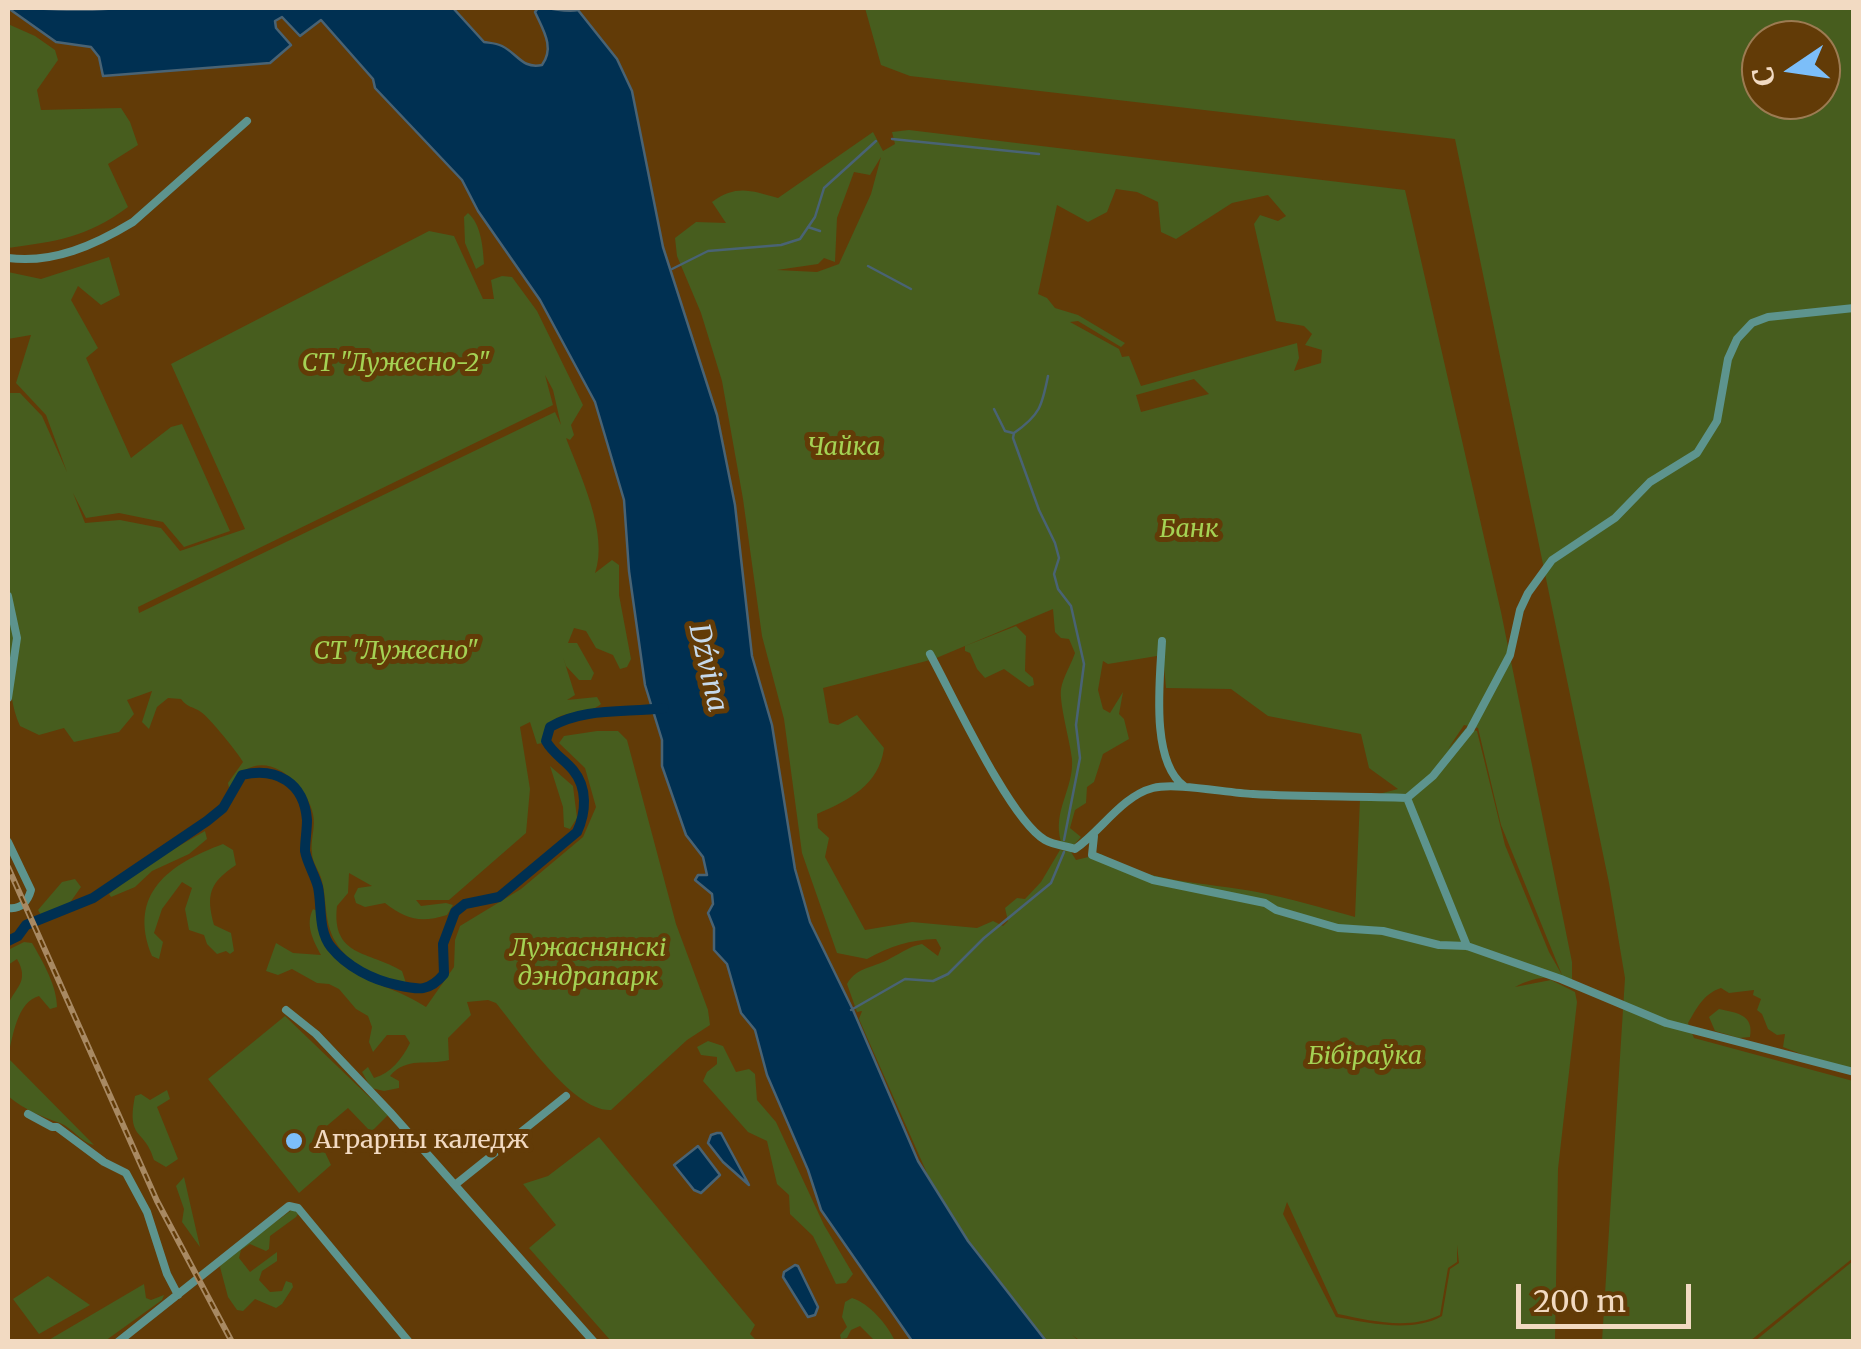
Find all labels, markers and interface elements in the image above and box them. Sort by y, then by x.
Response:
north arrow [1741,20,1841,120]
text: С [1744,63,1783,89]
park label: СТ "Лужесно-2" [302,349,490,379]
park label: Чайка [807,433,881,463]
park label: Банк [1159,515,1219,545]
water label: Dźvina [681,621,733,715]
park label: СТ "Лужесно" [314,637,478,667]
park label: Лужаснянскі дэндрапарк [510,934,666,993]
park label: Бібіраўка [1308,1042,1422,1072]
place label: Аграрны каледж [314,1126,529,1156]
marker: Аграрны каледж [283,1130,305,1152]
scale bar [1521,1264,1696,1326]
text: 200 m [1533,1282,1626,1320]

